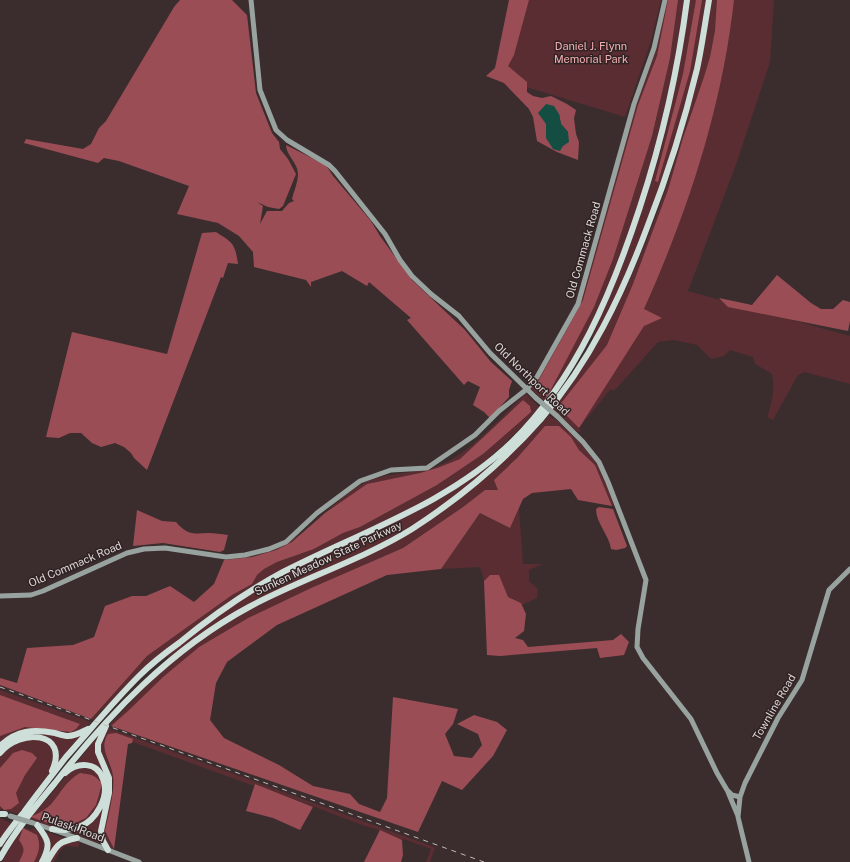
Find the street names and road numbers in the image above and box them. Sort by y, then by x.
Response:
street label: Old Commack Road [563,200,603,300]
street label: Old Northport Road [492,340,572,418]
street label: Sunken Meadow State Parkway [252,518,404,598]
street label: Old Commack Road [27,539,123,589]
street label: Townline Road [750,672,798,742]
street label: Pulaski Road [40,810,106,844]

